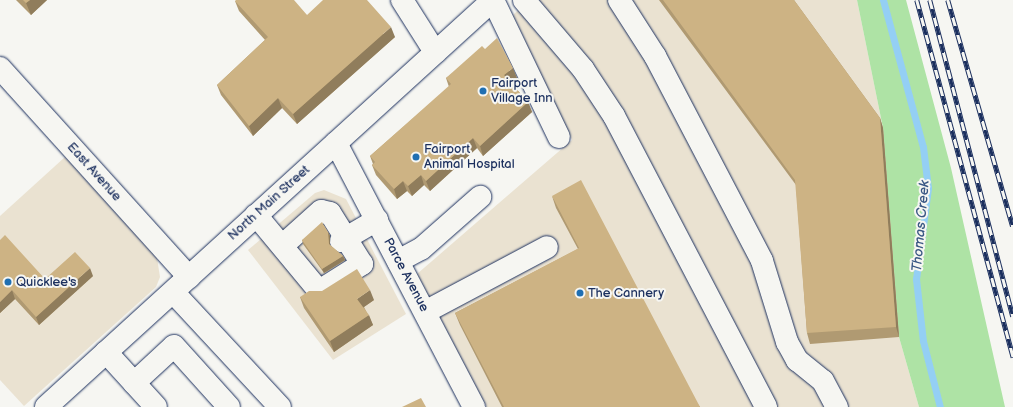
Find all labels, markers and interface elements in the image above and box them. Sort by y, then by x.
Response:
place label: Fairport Village Inn [491,76,553,107]
marker: Fairport Village Inn [478,86,488,96]
street label: East Avenue [64,139,124,205]
place label: Fairport Animal Hospital [424,142,515,173]
marker: Fairport Animal Hospital [411,152,421,162]
street label: North Main Street [225,162,313,244]
water label: Thomas Creek [909,180,933,272]
street label: Parce Avenue [380,235,432,315]
place label: Quicklee's [16,274,76,290]
marker: Quicklee's [3,277,13,287]
place label: The Cannery [588,285,664,301]
marker: The Cannery [575,288,585,298]

